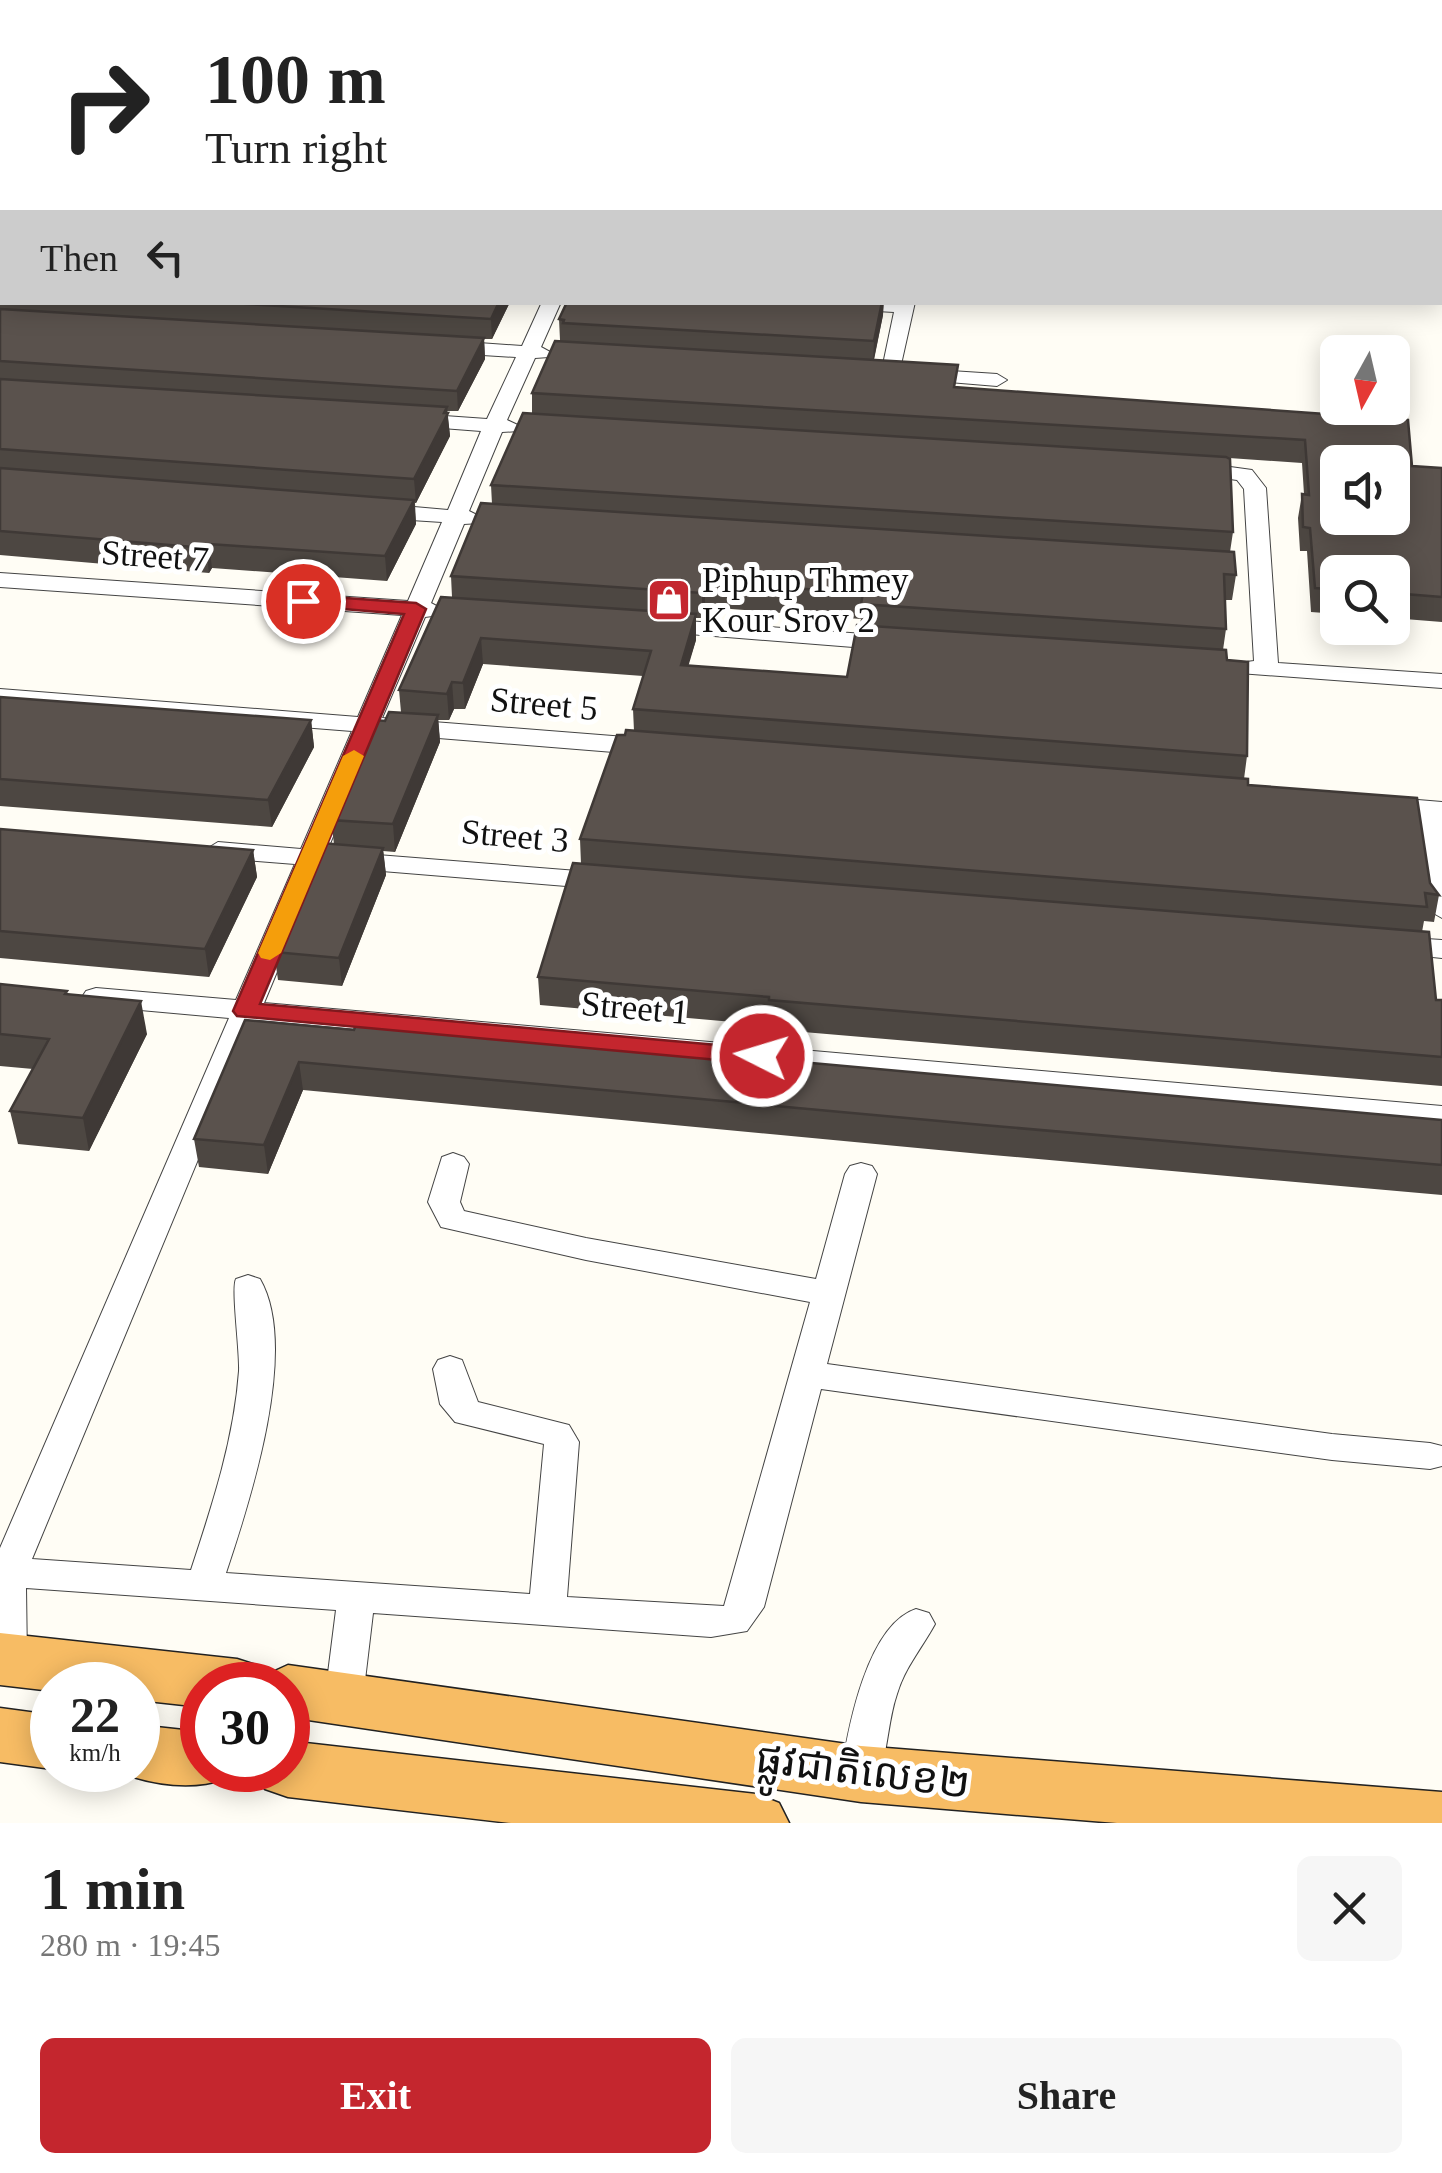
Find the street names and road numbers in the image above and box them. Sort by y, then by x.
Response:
street label: Street 7 [100,533,210,579]
street label: Street 5 [489,680,599,728]
street label: Street 3 [460,812,570,860]
street label: Street 1 [580,984,690,1032]
street label: ផ្លូវជាតិលេខ២ [752,1735,973,1820]

